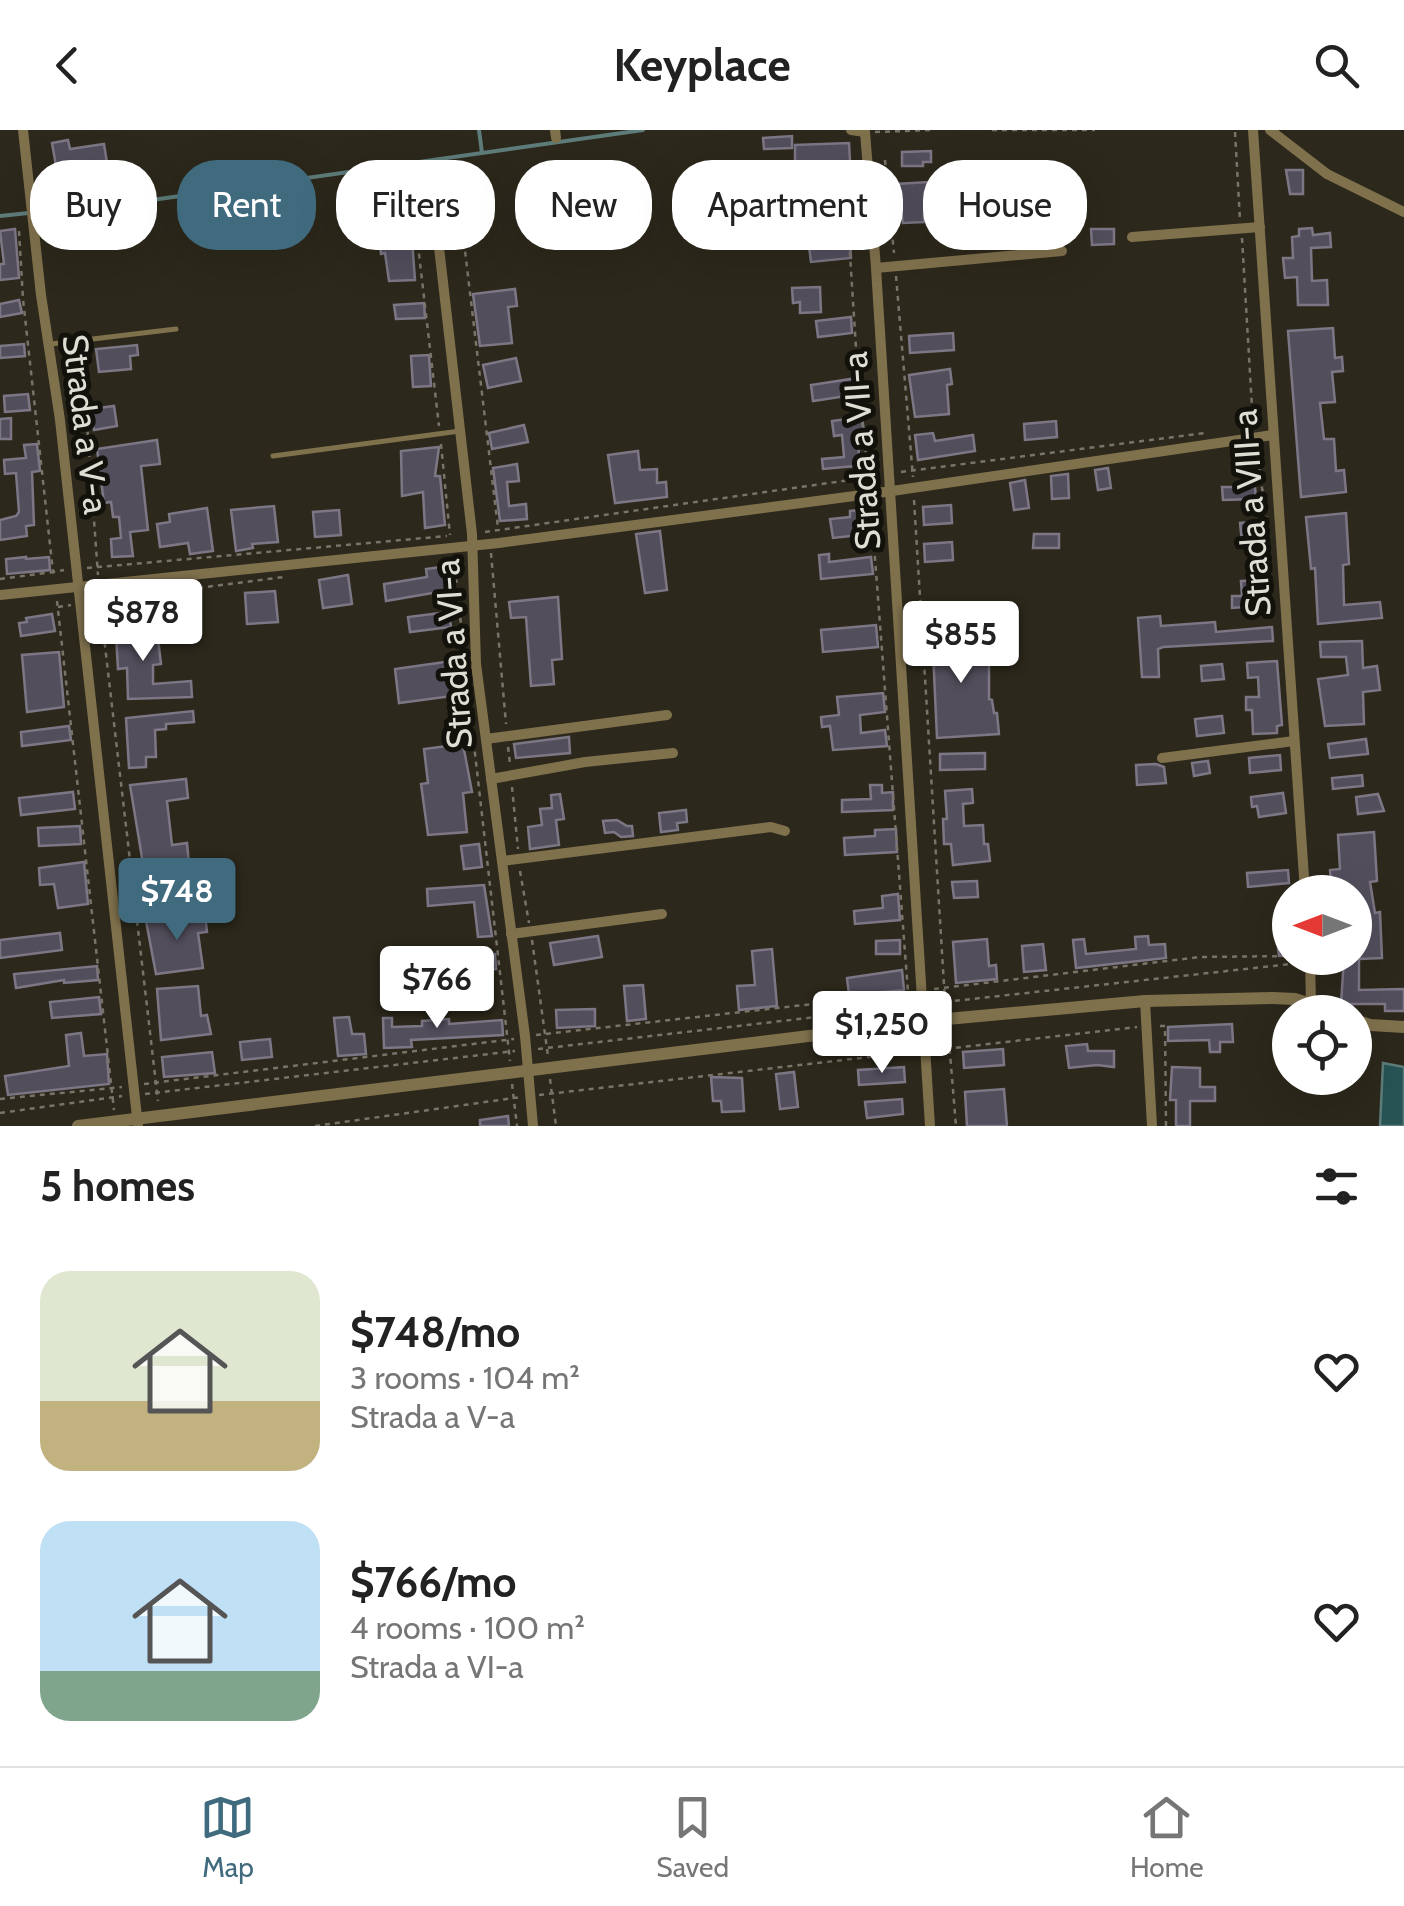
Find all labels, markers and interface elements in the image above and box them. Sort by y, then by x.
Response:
icon: back [40,38,95,93]
text: Keyplace [613,38,791,92]
icon: search [1309,38,1364,93]
chip: Buy [30,160,157,250]
chip: Rent [177,160,316,250]
chip: Filters [336,160,495,250]
chip: New [515,160,652,250]
chip: Apartment [672,160,903,250]
chip: House [923,160,1087,250]
street label: Strada a V-a [54,332,118,516]
street label: Strada a VII-a [833,350,889,552]
street label: Strada a VIII-a [1222,408,1280,618]
street label: Strada a VI-a [425,558,481,750]
pin: $878 [84,579,202,664]
text: $878 [106,592,180,631]
pin: $855 [902,601,1020,686]
text: $855 [925,614,997,653]
pin: $748 [118,858,236,943]
text: $748 [140,871,214,910]
north arrow [1272,875,1372,975]
map controls [1272,875,1372,1095]
pin: $766 [378,946,496,1031]
text: $766 [402,959,472,998]
pin: $1,250 [801,991,963,1076]
button: locate [1272,995,1372,1095]
text: $1,250 [835,1004,929,1043]
icon: filters [1309,1159,1364,1214]
text: 5 homes [40,1160,195,1212]
text: $748/mo [350,1306,520,1358]
icon: home [120,1311,240,1431]
icon: heart [1309,1344,1364,1399]
text: 3 rooms · 104 m² [350,1358,580,1397]
text: Strada a V-a [350,1397,515,1436]
text: $766/mo [350,1556,517,1608]
icon: home [120,1561,240,1681]
icon: heart [1309,1594,1364,1649]
text: 4 rooms · 100 m² [350,1608,585,1647]
text: Strada a VI-a [350,1647,524,1686]
tab: Map [200,1790,255,1884]
tab: Saved [656,1790,729,1884]
tab: Home [1130,1790,1204,1884]

